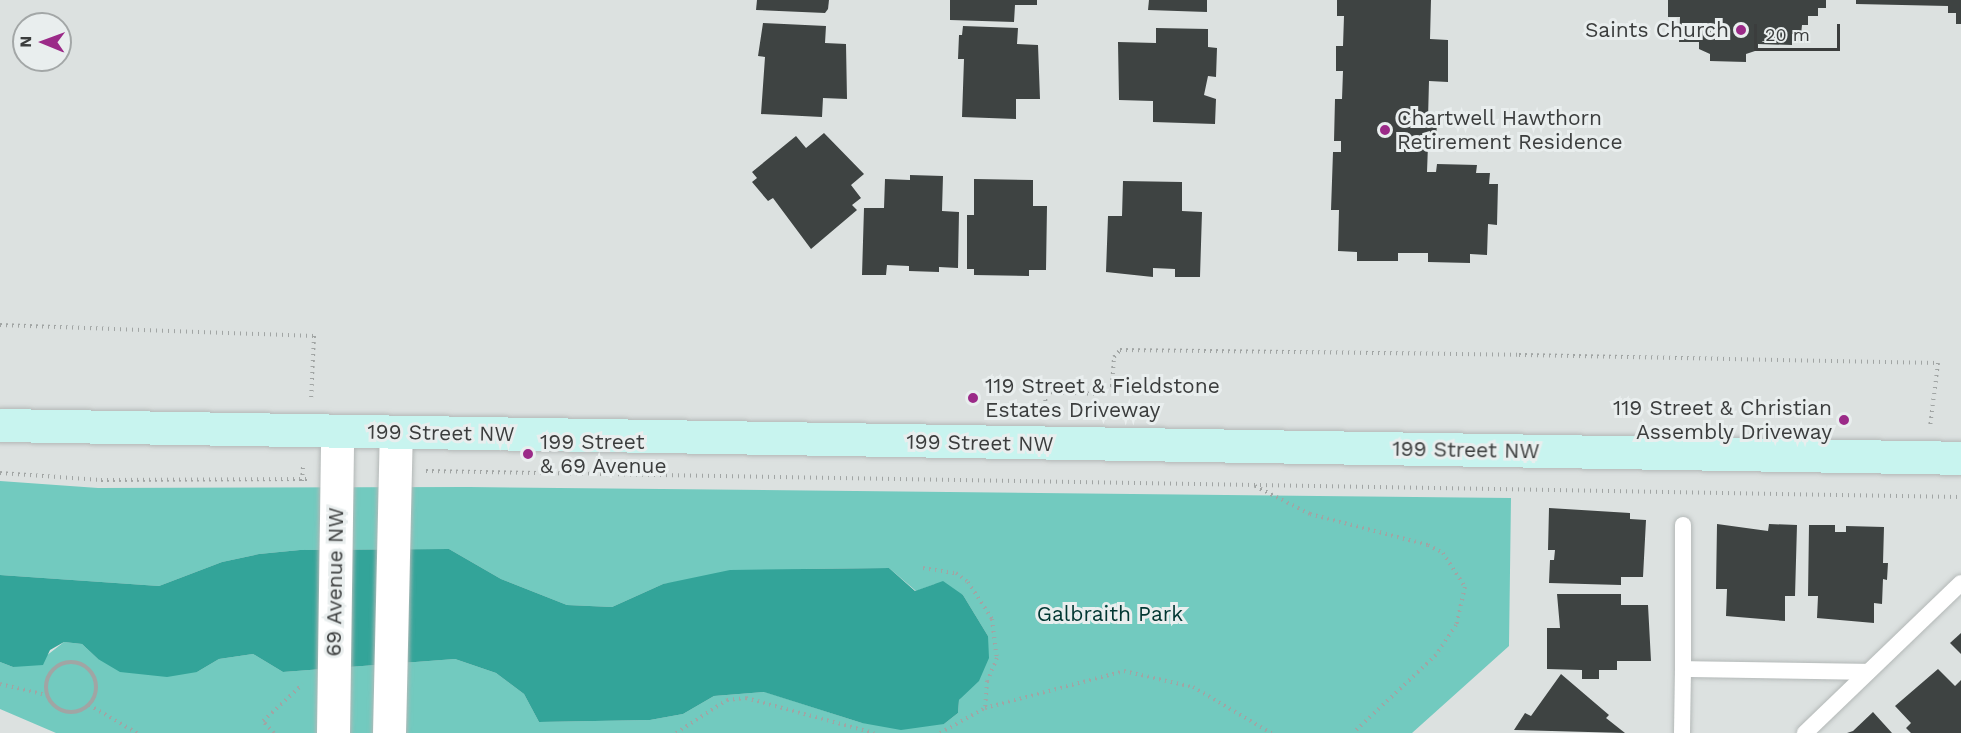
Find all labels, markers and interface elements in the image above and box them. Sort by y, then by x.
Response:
north arrow [12,12,72,72]
scale bar [1757,12,1842,50]
place label: Saints Church [1585,17,1729,43]
marker: Saints Church [1734,23,1748,37]
text: 20 m [1765,24,1810,45]
text: N [16,36,35,48]
place label: Chartwell Hawthorn Retirement Residence [1397,105,1623,155]
marker: Chartwell Hawthorn Retirement Residence [1378,123,1392,137]
place label: 119 Street & Fieldstone Estates Driveway [985,373,1220,423]
marker: 119 Street & Fieldstone Estates Driveway [966,391,980,405]
place label: 119 Street & Christian Assembly Driveway [1613,395,1832,445]
marker: 119 Street & Christian Assembly Driveway [1837,413,1851,427]
street label: 199 Street NW [367,419,515,447]
place label: 199 Street & 69 Avenue [540,429,667,479]
street label: 199 Street NW [906,429,1054,457]
street label: 199 Street NW [1392,436,1540,464]
marker: 199 Street & 69 Avenue [521,447,535,461]
street label: 69 Avenue NW [321,507,349,657]
park label: Galbraith Park [1037,601,1183,627]

